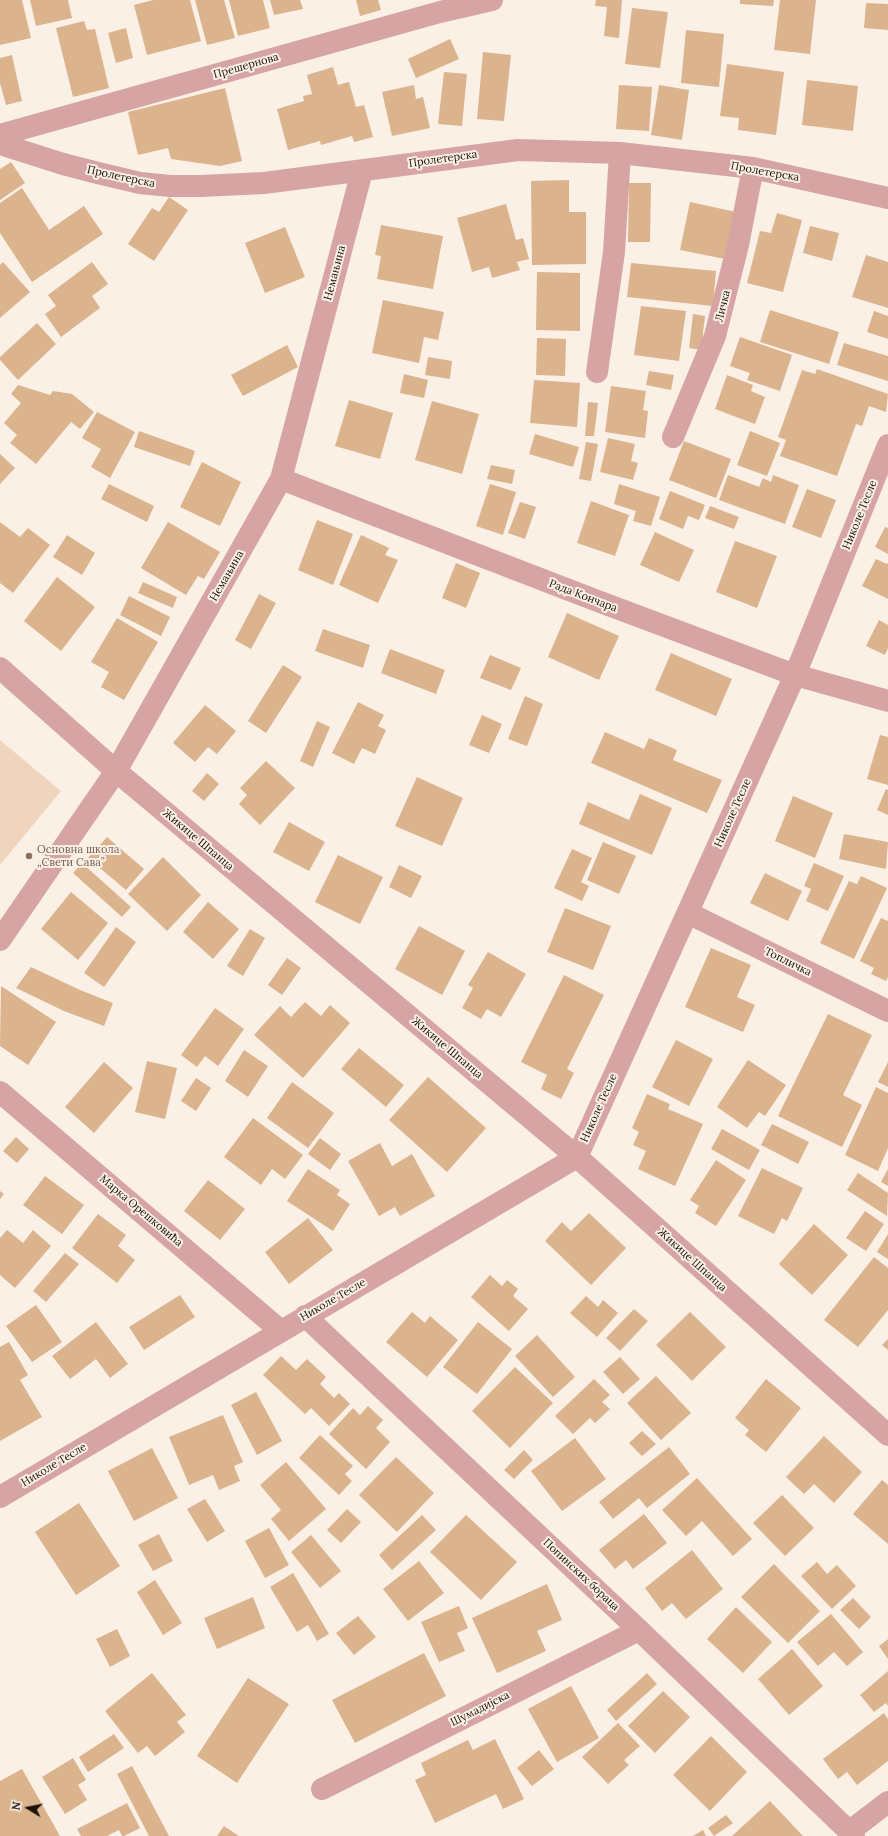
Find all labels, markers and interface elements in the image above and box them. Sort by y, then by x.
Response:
street label: Прешернова [212,50,280,82]
street label: Пролетерска [408,148,478,170]
street label: Пролетерска [730,159,800,185]
street label: Пролетерска [86,163,156,191]
street label: Немањина [321,244,349,302]
street label: Личка [713,289,733,323]
street label: Николе Тесле [840,478,880,552]
street label: Немањина [207,548,247,604]
street label: Рада Кончара [547,577,619,615]
street label: Николе Тесле [712,777,754,849]
street label: Жикице Шпанца [160,806,236,874]
place label: Основна школа „Свети Сава” [37,843,120,869]
marker: Основна школа „Свети Сава” [24,851,34,861]
street label: Топличка [762,945,814,979]
street label: Жикице Шпанца [409,1014,485,1082]
street label: Николе Тесле [578,1072,620,1144]
street label: Марка Орешковића [97,1172,185,1250]
street label: Жикице Шпанца [655,1225,729,1295]
street label: Николе Тесле [298,1276,368,1324]
street label: Николе Тесле [19,1440,89,1490]
street label: Попинских бораца [540,1536,622,1614]
street label: Шумадијска [448,1689,512,1729]
north arrow [8,1788,48,1828]
text: N [9,1801,24,1811]

